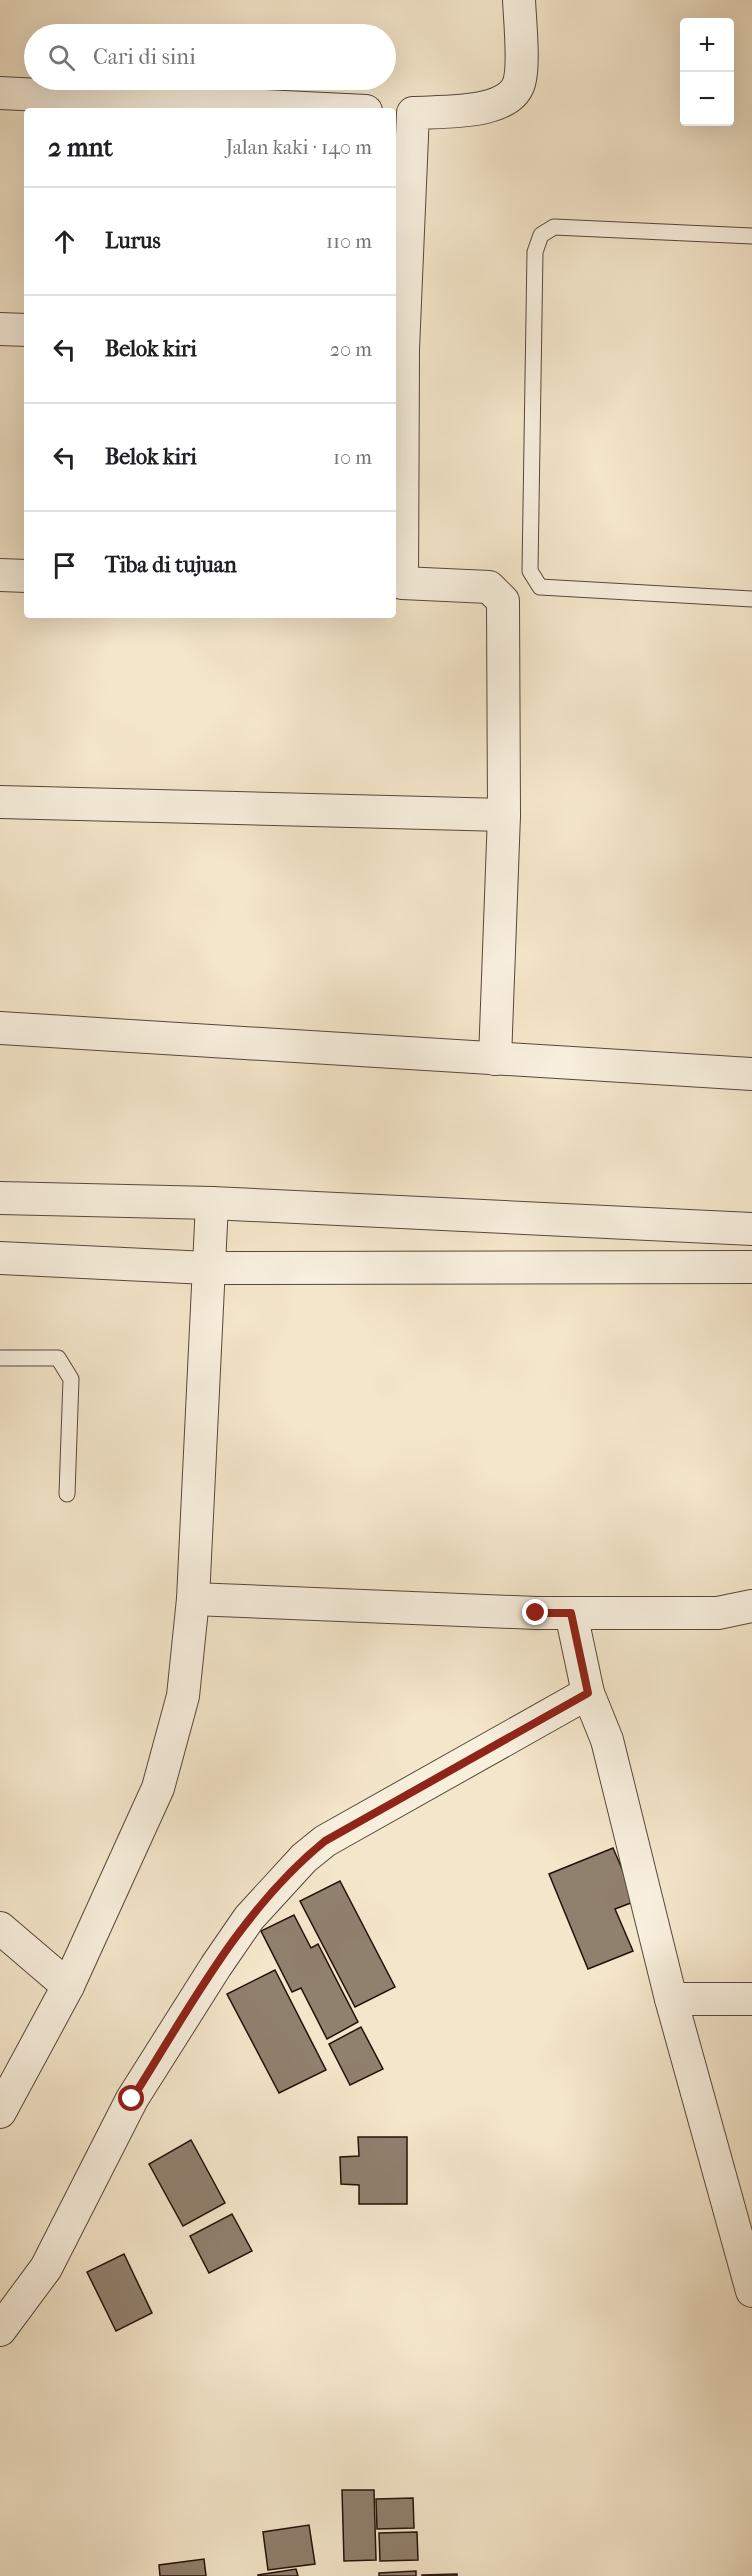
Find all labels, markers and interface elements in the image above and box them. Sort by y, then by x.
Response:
map controls [680,18,734,126]
button: + [680,18,734,72]
search box [24,24,396,90]
icon: search [45,41,78,74]
text: Cari di sini [93,44,196,70]
button: − [680,72,734,126]
text: 2 mnt [48,132,113,163]
text: Jalan kaki · 140 m [226,136,372,159]
icon: ahead [48,225,81,258]
text: Lurus [105,228,161,254]
text: 110 m [326,230,372,253]
icon: left [48,333,81,366]
text: Belok kiri [105,336,197,362]
text: 20 m [330,338,372,361]
icon: left [48,441,81,474]
text: Belok kiri [105,444,197,470]
text: 10 m [333,446,372,469]
icon: arrive [48,549,81,582]
text: Tiba di tujuan [105,552,237,578]
route end [522,1599,548,1625]
route start [118,2085,144,2111]

